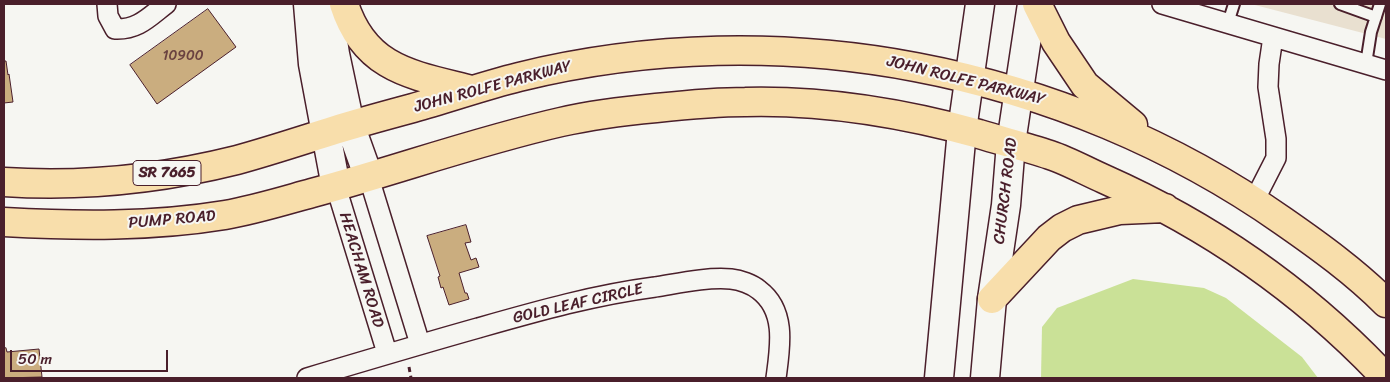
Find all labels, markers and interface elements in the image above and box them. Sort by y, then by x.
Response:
house number: 10900 [162,48,204,64]
street label: JOHN ROLFE PARKWAY [885,52,1047,110]
street label: JOHN ROLFE PARKWAY [412,57,574,117]
street label: CHURCH ROAD [990,137,1022,245]
road number: SR 7665 [133,160,201,186]
street label: PUMP ROAD [128,207,216,233]
street label: HEACHAM ROAD [334,210,388,330]
street label: GOLD LEAF CIRCLE [511,280,645,328]
scale bar [12,340,170,372]
text: 50 m [18,346,52,372]

